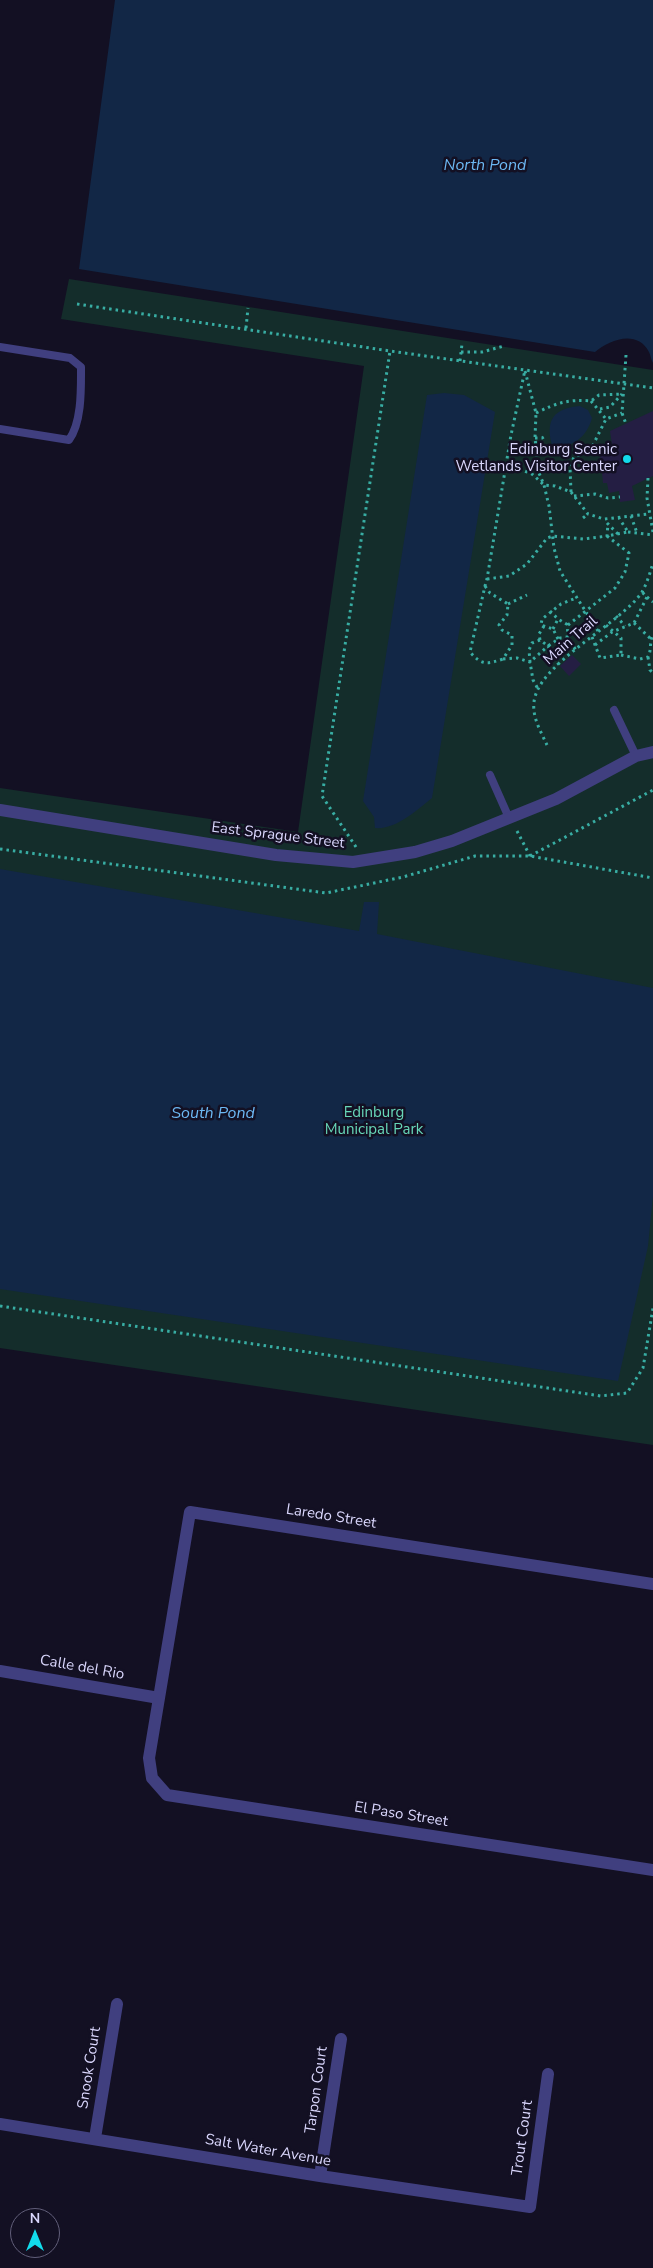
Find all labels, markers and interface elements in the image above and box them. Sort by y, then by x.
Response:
water label: North Pond [444,156,526,176]
place label: Edinburg Scenic Wetlands Visitor Center [456,441,617,476]
marker: Edinburg Scenic Wetlands Visitor Center [621,453,633,465]
street label: Main Trail [540,613,602,669]
street label: East Sprague Street [210,819,346,853]
water label: South Pond [171,1104,255,1124]
park label: Edinburg Municipal Park [325,1104,423,1139]
street label: Laredo Street [285,1501,377,1533]
street label: Calle del Rio [38,1652,126,1684]
street label: El Paso Street [353,1799,449,1831]
street label: Snook Court [75,2026,105,2110]
street label: Tarpon Court [302,2045,332,2135]
street label: Trout Court [509,2099,537,2177]
street label: Salt Water Avenue [204,2131,332,2171]
north arrow [10,2208,60,2258]
text: N [30,2209,40,2228]

